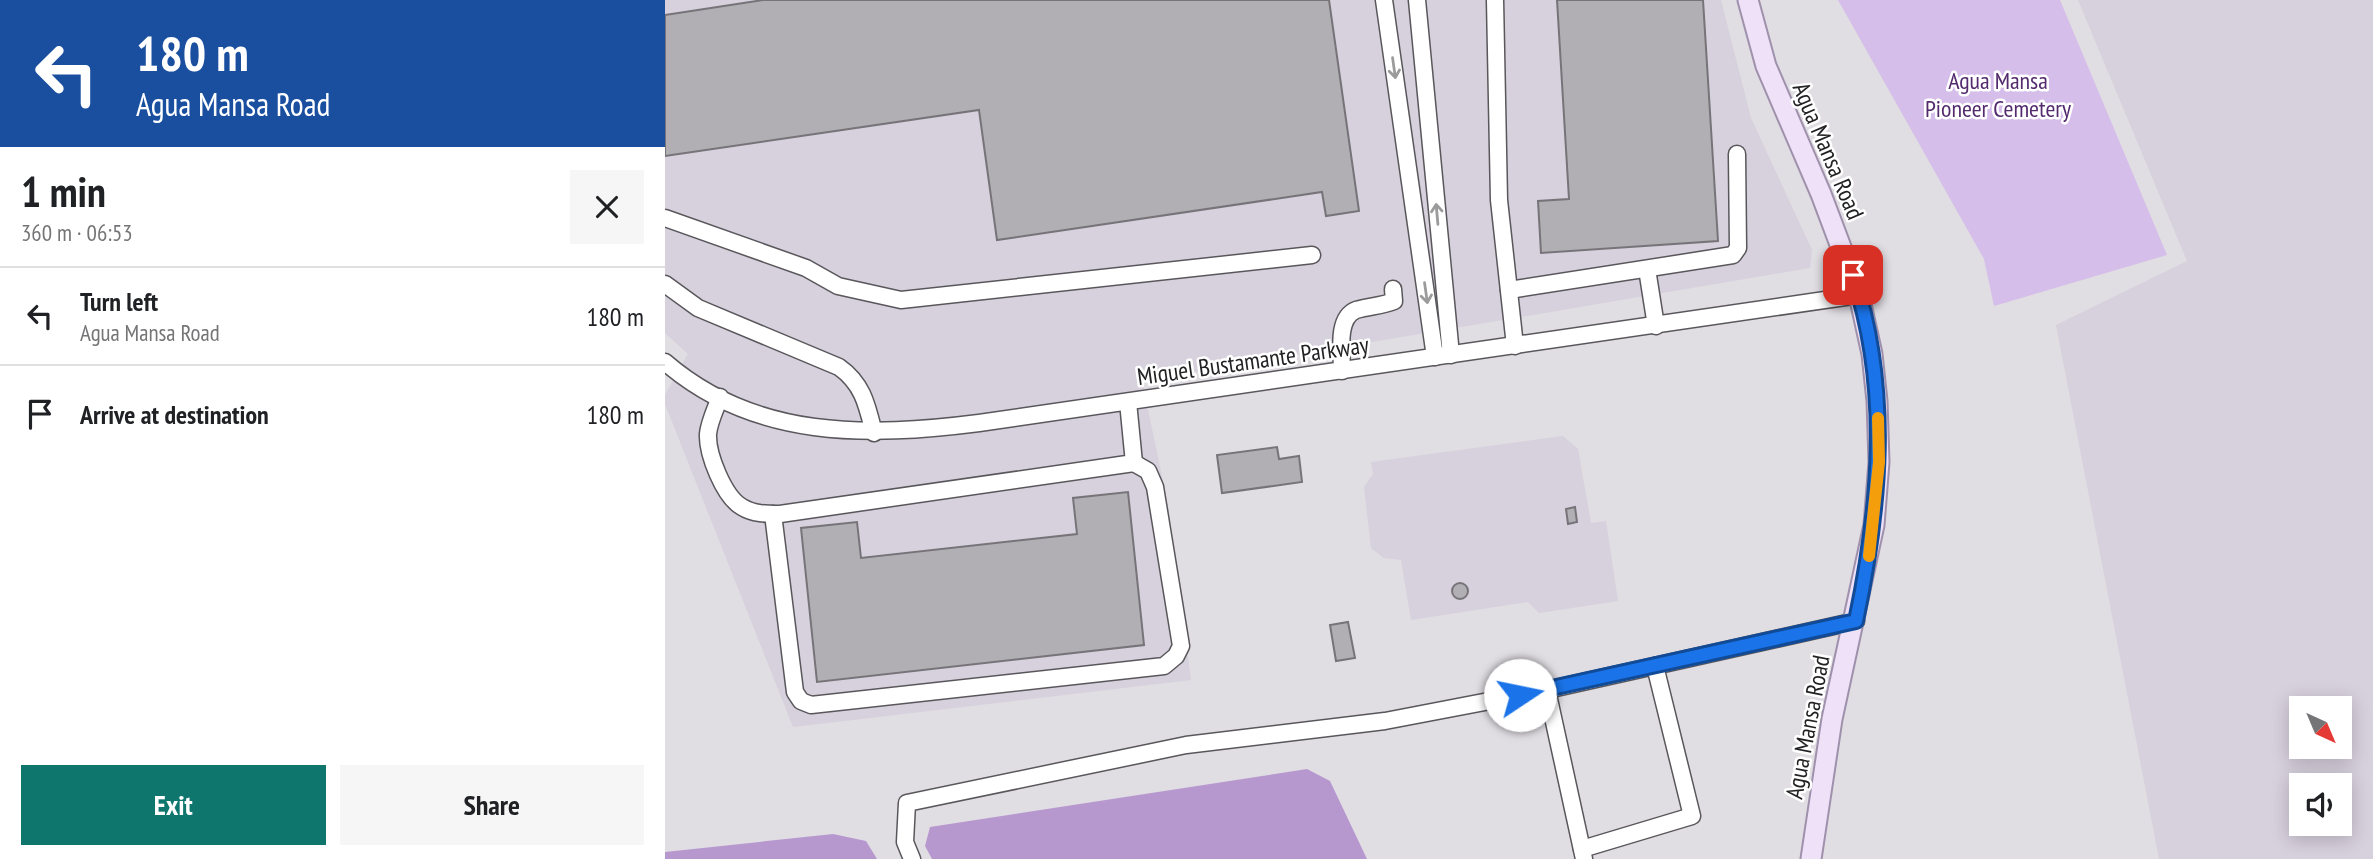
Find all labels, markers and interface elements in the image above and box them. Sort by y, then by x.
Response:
text: 180 m [136,21,249,85]
icon: left [21,28,112,119]
one-way arrow [1388,56,1401,78]
park label: Agua Mansa Pioneer Cemetery [1925,65,2071,124]
street label: Agua Mansa Road [1786,78,1871,224]
text: Agua Mansa Road [136,83,330,125]
text: 1 min [21,164,106,219]
button: close [570,170,644,244]
one-way arrow [1431,203,1444,226]
text: 360 m · 06:53 [21,218,133,247]
pin [1823,245,1883,305]
icon: arrive [1834,256,1872,294]
one-way arrow [1419,281,1432,304]
text: Turn left [80,285,158,318]
icon: left [21,297,59,335]
text: 180 m [586,300,644,333]
text: Agua Mansa Road [80,318,220,347]
street label: Miguel Bustamante Parkway [1135,329,1371,392]
icon: arrive [21,395,59,433]
text: Arrive at destination [80,398,269,431]
text: 180 m [586,398,644,431]
street label: Agua Mansa Road [1778,652,1837,801]
position arrow [1483,658,1557,732]
north arrow [2289,696,2352,760]
map controls [2289,696,2352,836]
button: Exit [21,765,326,845]
button: Share [340,765,644,845]
button: sound [2289,773,2352,836]

